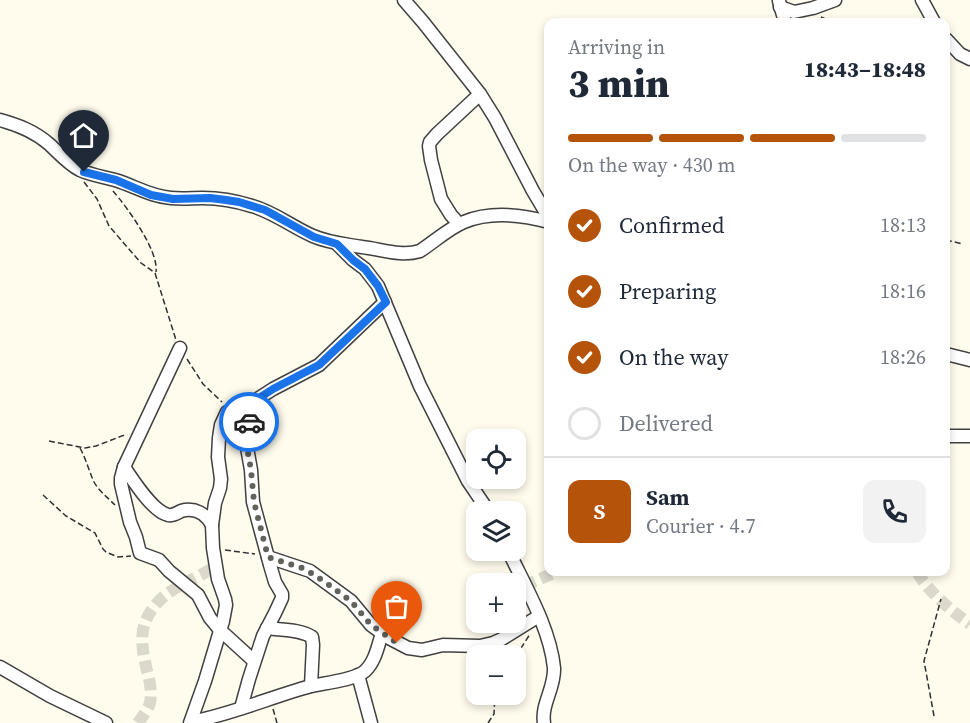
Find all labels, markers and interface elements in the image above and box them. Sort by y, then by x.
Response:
text: Arriving in [568,33,665,61]
text: 18:43–18:48 [804,54,926,84]
text: 3 min [568,57,670,110]
pin [58,110,109,172]
icon: home [67,119,100,152]
text: On the way · 430 m [568,151,735,179]
icon: check [568,209,601,242]
text: Confirmed [619,210,724,240]
text: 18:13 [880,211,926,239]
icon: check [568,275,601,308]
text: Preparing [619,276,716,306]
text: 18:16 [880,277,926,305]
icon: check [568,341,601,374]
text: On the way [619,342,728,372]
text: 18:26 [880,343,926,371]
courier [219,392,279,452]
icon: car [233,406,266,439]
text: Delivered [619,408,713,438]
map controls [466,429,526,705]
button: locate [466,429,526,489]
button: phone [863,480,926,543]
text: Sam [646,482,690,512]
text: S [594,496,605,526]
button: layers [466,501,526,561]
text: Courier · 4.7 [646,512,755,540]
button: + [466,573,526,633]
pin [371,581,422,643]
icon: bag [380,590,413,623]
button: − [466,645,526,705]

